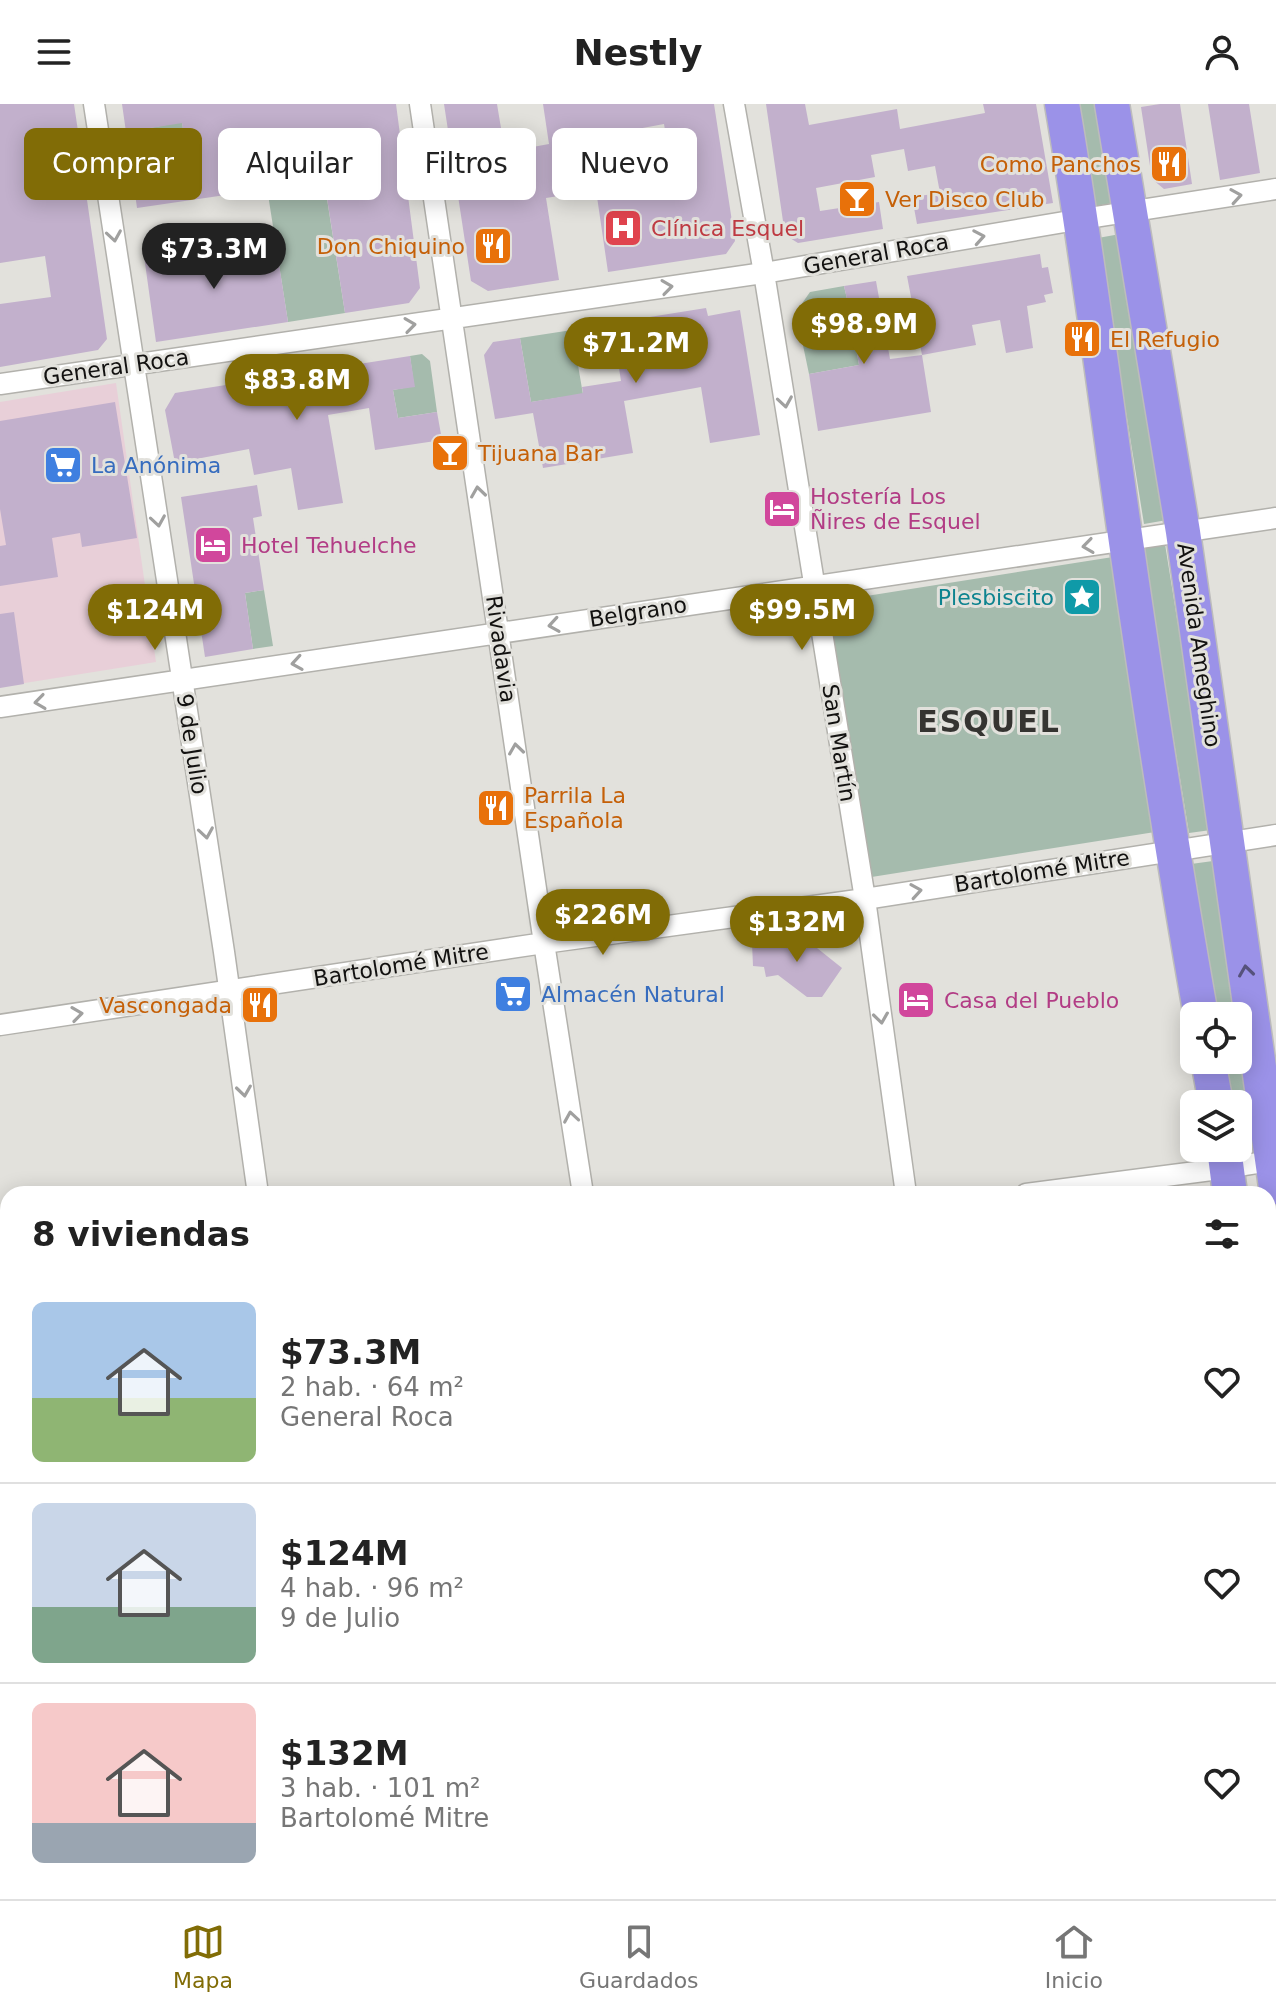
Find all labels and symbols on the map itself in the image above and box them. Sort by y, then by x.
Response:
restaurant icon: Como Panchos [1148,143,1190,185]
place label: Como Panchos [980,152,1141,177]
bar icon: Ver Disco Club [836,178,878,220]
place label: Ver Disco Club [885,187,1044,212]
one-way arrow [1229,188,1242,205]
hospital icon: Clínica Esquel [602,207,644,249]
place label: Clínica Esquel [651,216,804,241]
pin: $73.3M [149,223,279,291]
restaurant icon: Don Chiquino [472,225,514,267]
street label: General Roca [801,229,951,279]
one-way arrow [972,229,986,246]
one-way arrow [105,230,122,243]
place label: Don Chiquino [317,234,465,259]
one-way arrow [660,279,674,296]
pin: $98.9M [799,298,929,366]
one-way arrow [403,317,417,334]
pin: $71.2M [571,317,701,385]
restaurant icon: El Refugio [1061,318,1103,360]
place label: El Refugio [1110,327,1220,352]
street label: General Roca [41,344,191,390]
pin: $83.8M [232,354,362,422]
one-way arrow [775,395,792,408]
bar icon: Tijuana Bar [429,432,471,474]
place label: Tijuana Bar [477,441,603,466]
supermarket icon: La Anónima [42,444,84,486]
place label: La Anónima [91,453,221,478]
place label: Hostería Los Ñires de Esquel [810,484,981,534]
one-way arrow [470,485,487,499]
hotel icon: Hostería Los Ñires de Esquel [761,488,803,530]
one-way arrow [149,514,166,528]
hotel icon: Hotel Tehuelche [192,524,234,566]
place label: Hotel Tehuelche [241,533,417,558]
one-way arrow [1081,537,1095,554]
street label: Avenida Ameghino [1172,541,1226,749]
place icon: Plesbiscito [1061,576,1103,618]
pin: $124M [99,584,211,652]
pin: $99.5M [737,584,867,652]
place label: Plesbiscito [938,585,1054,610]
street label: Belgrano [587,592,689,632]
street label: Rivadavia [481,594,521,704]
one-way arrow [547,615,561,632]
one-way arrow [290,654,304,671]
street label: San Martín [817,682,861,804]
street label: 9 de Julio [172,692,212,796]
one-way arrow [33,693,46,710]
district label: ESQUEL [917,704,1061,739]
one-way arrow [508,742,525,756]
place label: Parrila La Española [524,783,626,833]
restaurant icon: Parrila La Española [475,787,517,829]
one-way arrow [197,827,214,840]
street label: Bartolomé Mitre [953,845,1131,897]
one-way arrow [909,883,923,900]
pin: $226M [547,889,659,957]
pin: $132M [741,896,853,964]
street label: Bartolomé Mitre [312,939,490,991]
one-way arrow [1238,964,1255,978]
supermarket icon: Almacén Natural [492,973,534,1015]
hotel icon: Casa del Pueblo [895,979,937,1021]
place label: Almacén Natural [541,982,725,1007]
restaurant icon: Vascongada [239,984,281,1026]
place label: Casa del Pueblo [944,988,1119,1013]
place label: Vascongada [99,993,232,1018]
one-way arrow [70,1006,84,1023]
one-way arrow [872,1011,889,1025]
one-way arrow [235,1084,252,1098]
one-way arrow [563,1110,580,1124]

